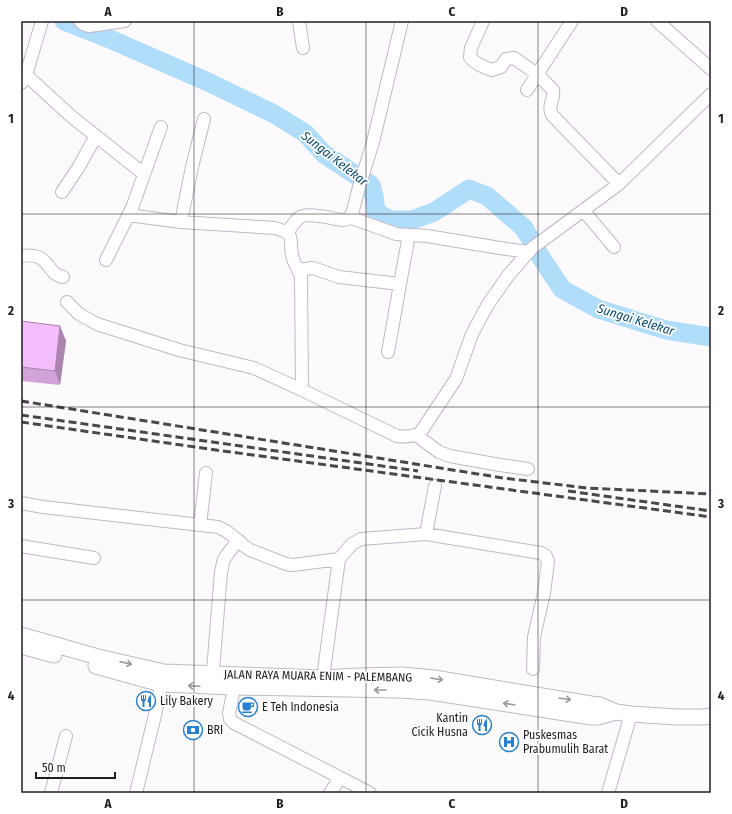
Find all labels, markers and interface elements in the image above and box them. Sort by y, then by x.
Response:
text: A [103,4,112,19]
text: B [276,4,284,19]
text: C [449,4,456,19]
text: D [620,4,628,19]
text: 1 [8,111,14,126]
text: 1 [718,111,724,126]
water label: Sungai Kelekar [298,127,371,189]
water label: Sungai Kelekar [595,300,677,338]
text: 2 [7,303,14,318]
text: 2 [717,303,724,318]
text: 3 [7,496,14,511]
text: 3 [717,496,724,511]
one-way arrow [119,660,132,668]
street label: JALAN RAYA MUARA ENIM - PALEMBANG [224,667,412,685]
one-way arrow [430,675,443,683]
one-way arrow [188,682,201,689]
one-way arrow [374,686,387,694]
text: 4 [8,688,15,703]
text: 4 [718,688,725,703]
restaurant icon: Lily Bakery [135,690,157,712]
place label: Lily Bakery [160,694,214,708]
cafe icon: E Teh Indonesia [237,696,259,718]
one-way arrow [558,696,571,704]
place label: E Teh Indonesia [262,700,339,714]
one-way arrow [503,700,516,708]
place label: Kantin Cicik Husna [411,711,468,739]
restaurant icon: Kantin Cicik Husna [471,714,493,736]
bank icon: BRI [182,719,204,741]
place label: BRI [207,723,223,737]
place label: Puskesmas Prabumulih Barat [523,728,608,756]
hospital icon: Puskesmas Prabumulih Barat [498,731,520,753]
scale bar [36,754,115,780]
text: 50 m [42,761,66,775]
text: A [103,796,112,811]
text: B [276,796,284,811]
text: C [449,796,456,811]
text: D [620,796,628,811]

